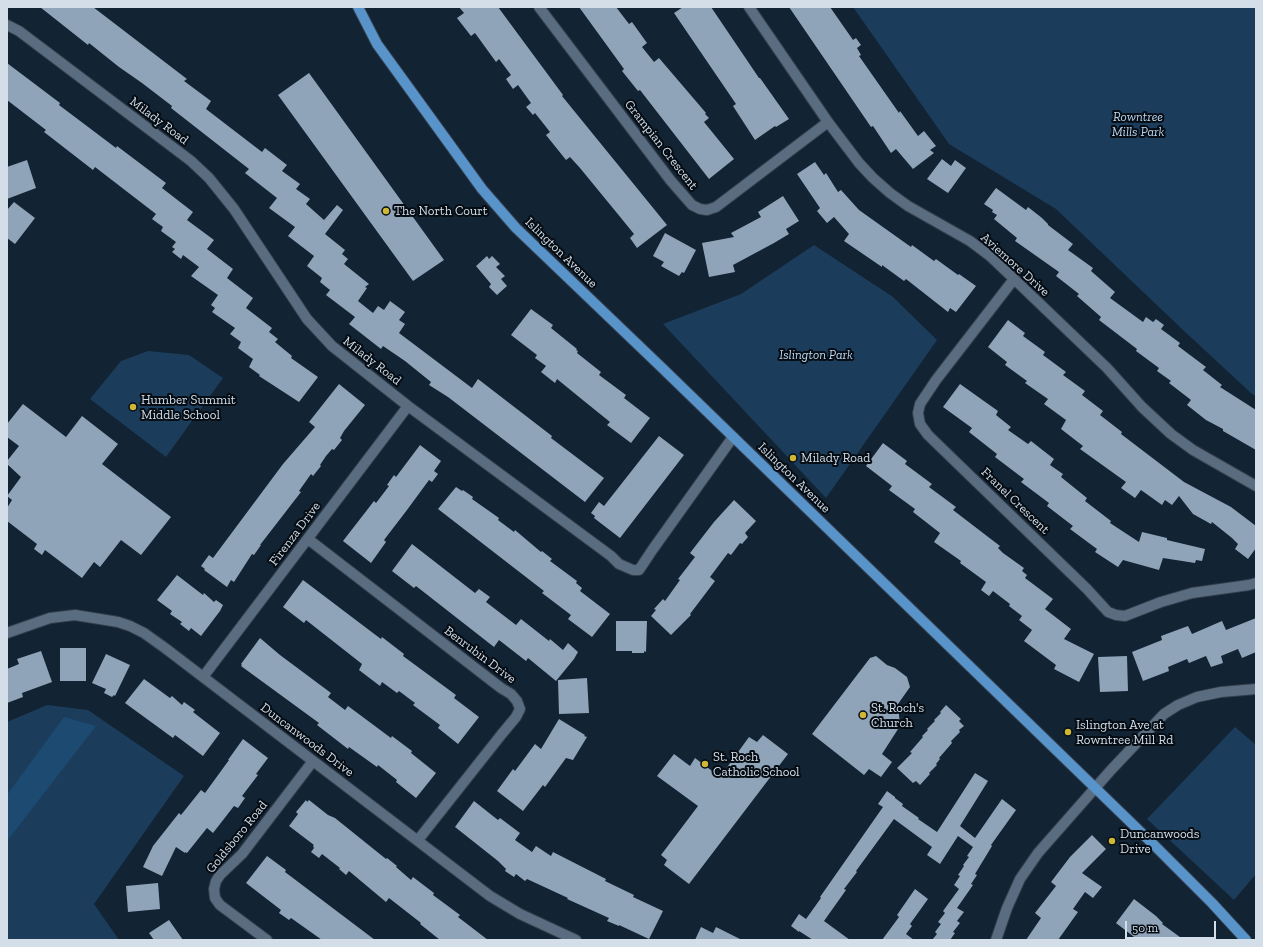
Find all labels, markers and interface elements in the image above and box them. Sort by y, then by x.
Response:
street label: Milady Road [127,94,191,148]
street label: Grampian Crescent [621,97,701,193]
park label: Rowntree Mills Park [1112,109,1164,140]
place label: The North Court [394,203,488,219]
marker: The North Court [381,206,391,216]
street label: Islington Avenue [522,215,600,291]
street label: Aviemore Drive [977,230,1053,300]
street label: Milady Road [340,333,404,389]
park label: Islington Park [779,347,853,363]
place label: Humber Summit Middle School [141,392,236,423]
marker: Humber Summit Middle School [128,402,138,412]
street label: Islington Avenue [755,440,833,516]
place label: Milady Road [801,450,870,466]
marker: Milady Road [788,453,798,463]
street label: Franel Crescent [978,464,1052,538]
street label: Firenza Drive [266,499,324,569]
street label: Benrubin Drive [441,623,519,687]
street label: Duncanwoods Drive [257,700,357,780]
place label: St. Roch's Church [871,700,924,731]
marker: St. Roch's Church [858,710,868,720]
place label: Islington Ave at Rowntree Mill Rd [1076,717,1173,748]
marker: Islington Ave at Rowntree Mill Rd [1063,727,1073,737]
place label: St. Roch Catholic School [713,749,800,780]
marker: St. Roch Catholic School [700,759,710,769]
street label: Goldsboro Road [203,798,271,876]
place label: Duncanwoods Drive [1120,826,1199,857]
marker: Duncanwoods Drive [1107,836,1117,846]
scale bar [1127,913,1218,939]
text: 50 m [1132,921,1158,935]

